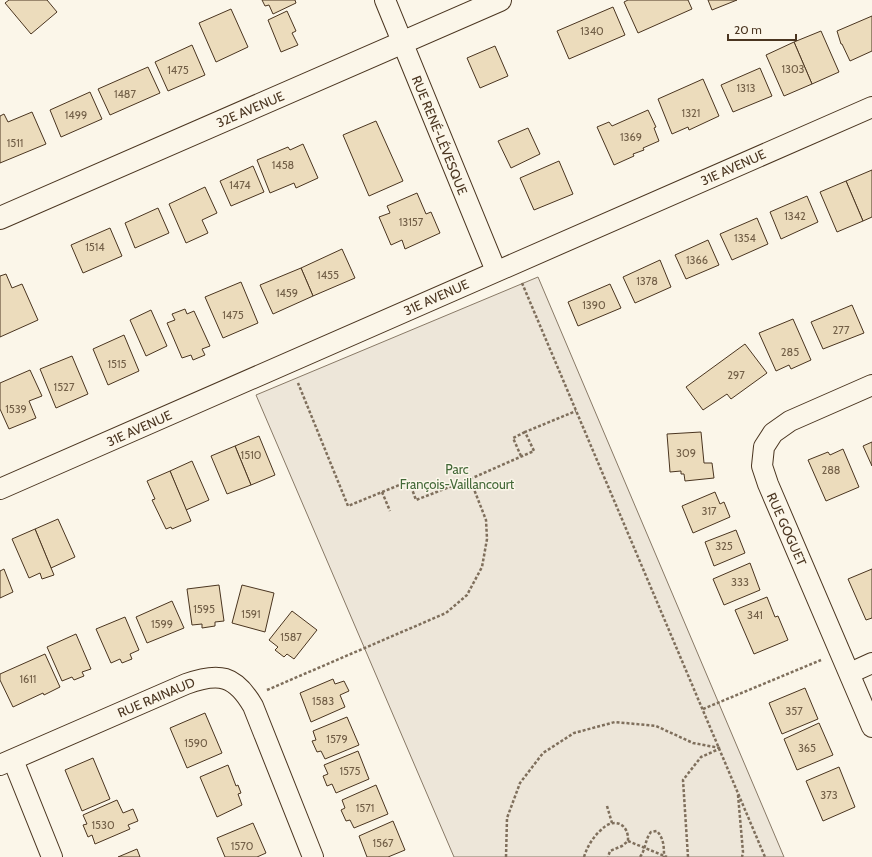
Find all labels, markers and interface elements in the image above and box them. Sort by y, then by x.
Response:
scale bar [728,16,796,42]
text: 20 m [734,22,762,37]
house number: 1340 [580,24,604,38]
house number: 1303 [781,62,805,76]
house number: 1475 [167,63,189,77]
street label: RUE RENÉ-LÉVESQUE [409,73,472,197]
house number: 1313 [736,81,756,95]
house number: 1487 [114,87,137,101]
street label: 32E AVENUE [214,88,286,130]
house number: 1321 [682,106,700,120]
house number: 1499 [65,108,87,122]
house number: 1369 [620,130,642,144]
house number: 1511 [7,136,23,150]
street label: 31E AVENUE [698,146,768,188]
house number: 1458 [272,158,294,172]
house number: 1474 [229,178,251,192]
house number: 1342 [784,209,806,223]
house number: 13157 [399,215,424,229]
house number: 1354 [734,231,757,245]
house number: 1514 [85,240,105,254]
house number: 1366 [686,253,708,267]
house number: 1455 [317,268,339,282]
house number: 1378 [636,274,658,288]
street label: 31E AVENUE [401,276,471,318]
house number: 1459 [276,286,298,300]
house number: 1390 [582,298,606,312]
house number: 1475 [222,308,244,322]
house number: 277 [833,323,850,337]
house number: 285 [781,345,799,359]
house number: 1515 [107,357,127,371]
house number: 297 [727,368,745,382]
house number: 1527 [54,380,75,394]
house number: 1539 [5,402,27,416]
street label: 31E AVENUE [104,407,174,449]
house number: 309 [676,446,696,460]
house number: 1510 [241,448,262,462]
park label: Parc François-Vaillancourt [400,461,515,492]
house number: 288 [821,463,841,477]
street label: RUE GOGUET [764,490,810,568]
house number: 317 [701,504,717,518]
house number: 325 [715,539,733,553]
house number: 333 [731,575,749,589]
house number: 1595 [193,602,215,616]
house number: 1591 [241,607,261,621]
house number: 341 [747,608,763,622]
house number: 1599 [151,617,173,631]
house number: 1587 [280,630,302,644]
house number: 1611 [20,672,36,686]
street label: RUE RAINAUD [115,674,197,720]
house number: 1583 [312,694,334,708]
house number: 357 [785,704,803,718]
house number: 1579 [326,732,348,746]
house number: 1590 [184,736,208,750]
house number: 365 [798,741,816,755]
house number: 1575 [339,764,361,778]
house number: 373 [820,788,838,802]
house number: 1571 [356,801,374,815]
house number: 1530 [91,818,115,832]
house number: 1567 [372,836,394,850]
house number: 1570 [231,839,254,853]

